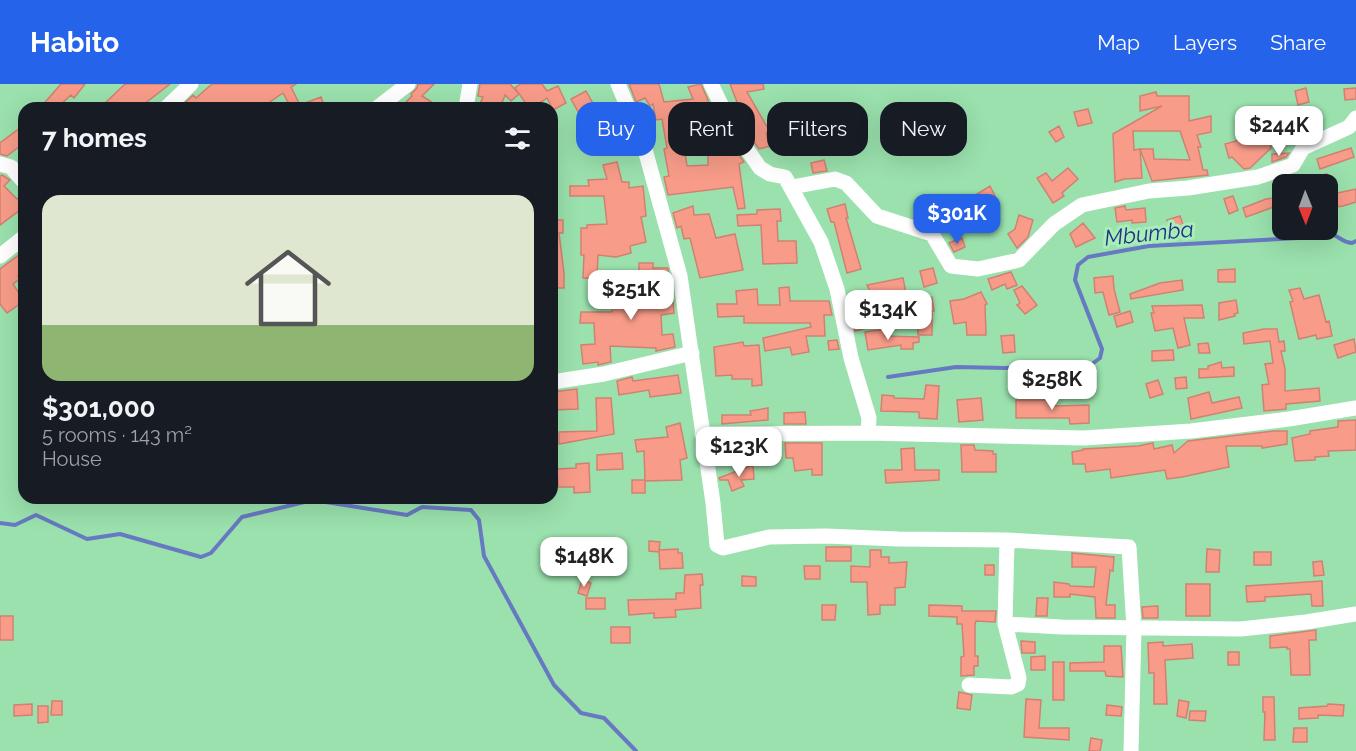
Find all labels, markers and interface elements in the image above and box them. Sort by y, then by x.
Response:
text: Habito [30,26,119,59]
text: Map [1097,30,1140,55]
text: Layers [1173,30,1237,55]
text: Share [1270,30,1326,55]
chip: Buy [576,102,656,156]
chip: Rent [668,102,755,156]
chip: Filters [767,102,868,156]
chip: New [880,102,967,156]
pin: $244K [1237,106,1321,157]
text: $244K [1249,113,1309,137]
icon: filters [501,122,534,155]
text: 7 homes [42,123,147,153]
north arrow [1272,174,1338,240]
map controls [1272,174,1338,240]
pin: $301K [915,194,999,245]
text: $301K [927,201,987,225]
water label: Mbumba [1103,215,1195,251]
icon: home [234,234,342,342]
pin: $251K [589,270,673,321]
text: $251K [602,277,660,301]
pin: $134K [846,290,930,341]
text: $134K [859,297,917,321]
pin: $258K [1010,360,1094,411]
text: $258K [1022,367,1082,391]
text: $301,000 [42,393,156,423]
text: 5 rooms · 143 m² [42,423,192,447]
pin: $123K [697,427,781,478]
text: $123K [710,434,768,458]
text: House [42,447,102,471]
pin: $148K [542,537,626,588]
text: $148K [554,544,614,568]

